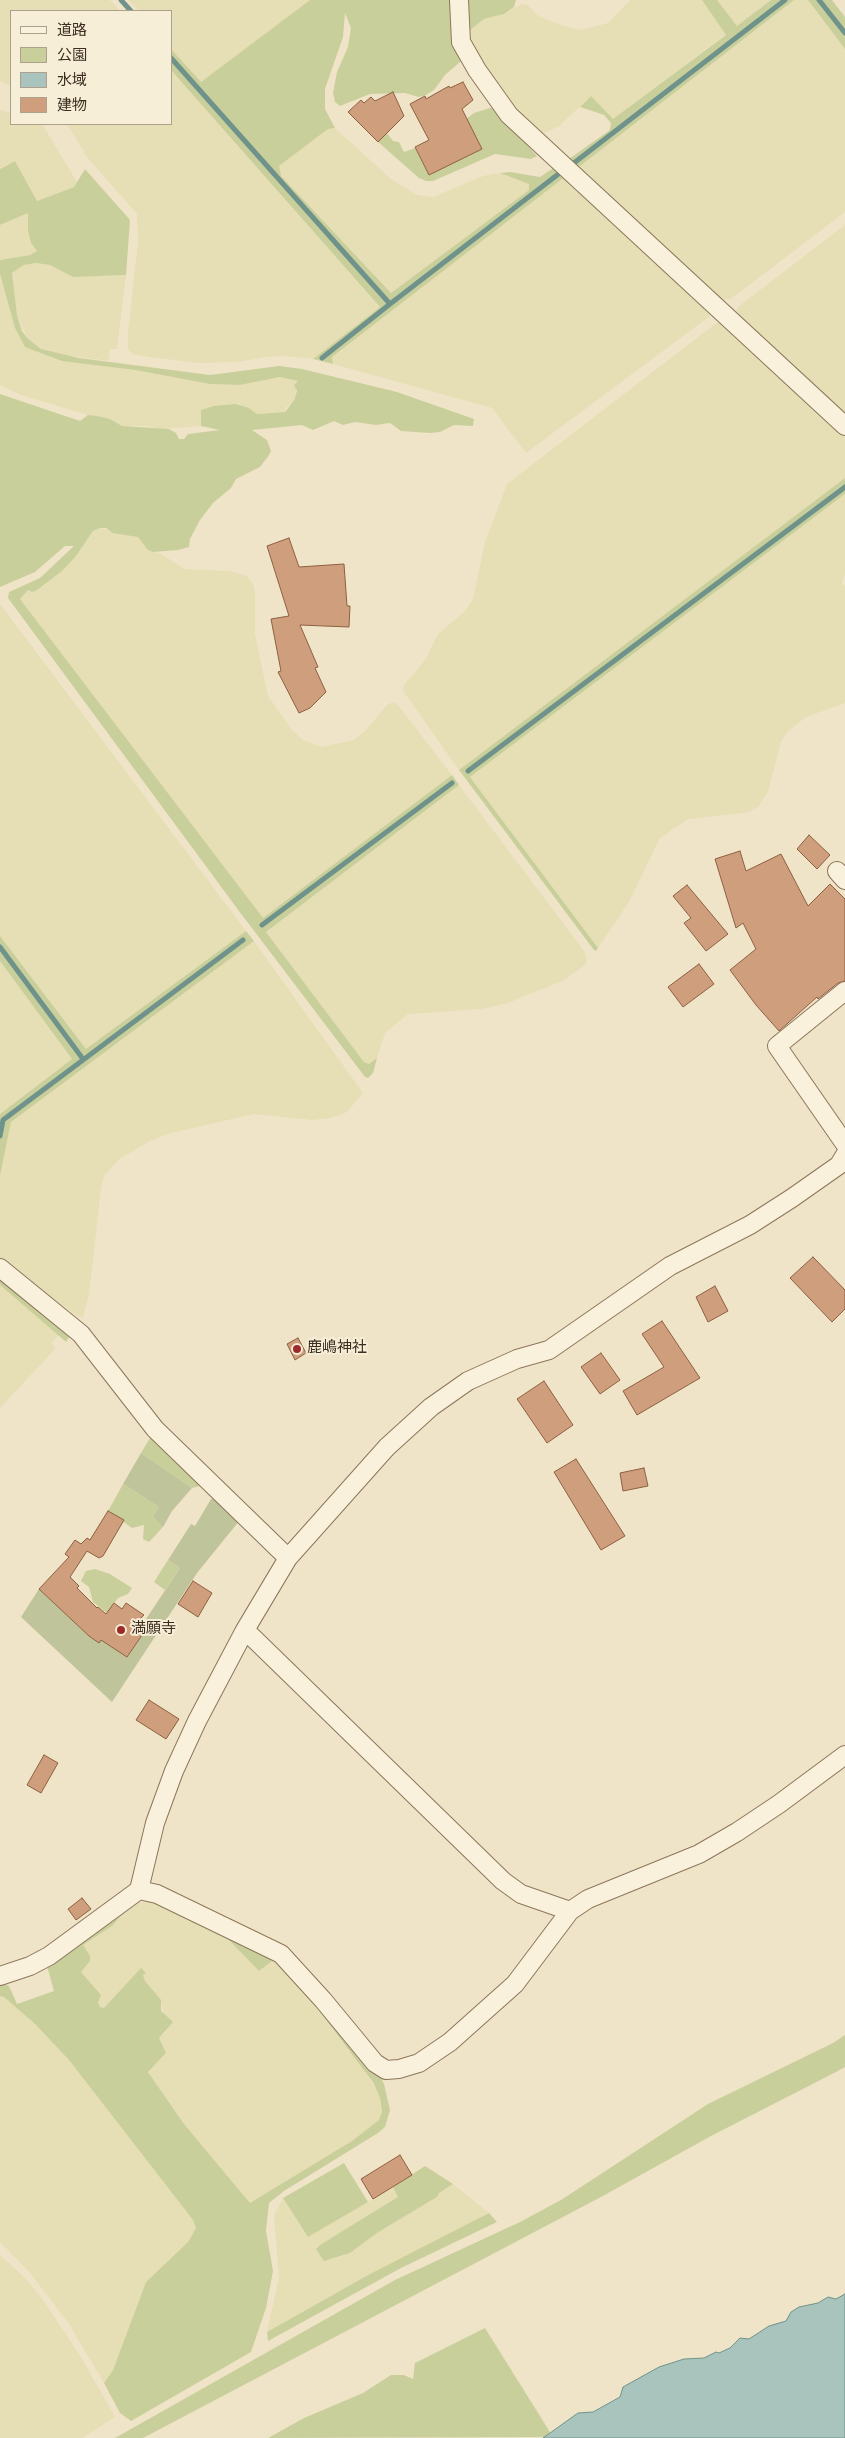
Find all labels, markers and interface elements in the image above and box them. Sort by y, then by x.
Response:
legend [10,10,172,125]
text: 道路 [57,19,87,42]
text: 公園 [57,44,87,67]
text: 水域 [57,69,87,92]
text: 建物 [57,94,87,117]
place label: 鹿嶋神社 [307,1340,367,1358]
marker: 鹿嶋神社 [291,1343,303,1355]
place label: 満願寺 [131,1621,176,1639]
marker: 満願寺 [115,1624,127,1636]

